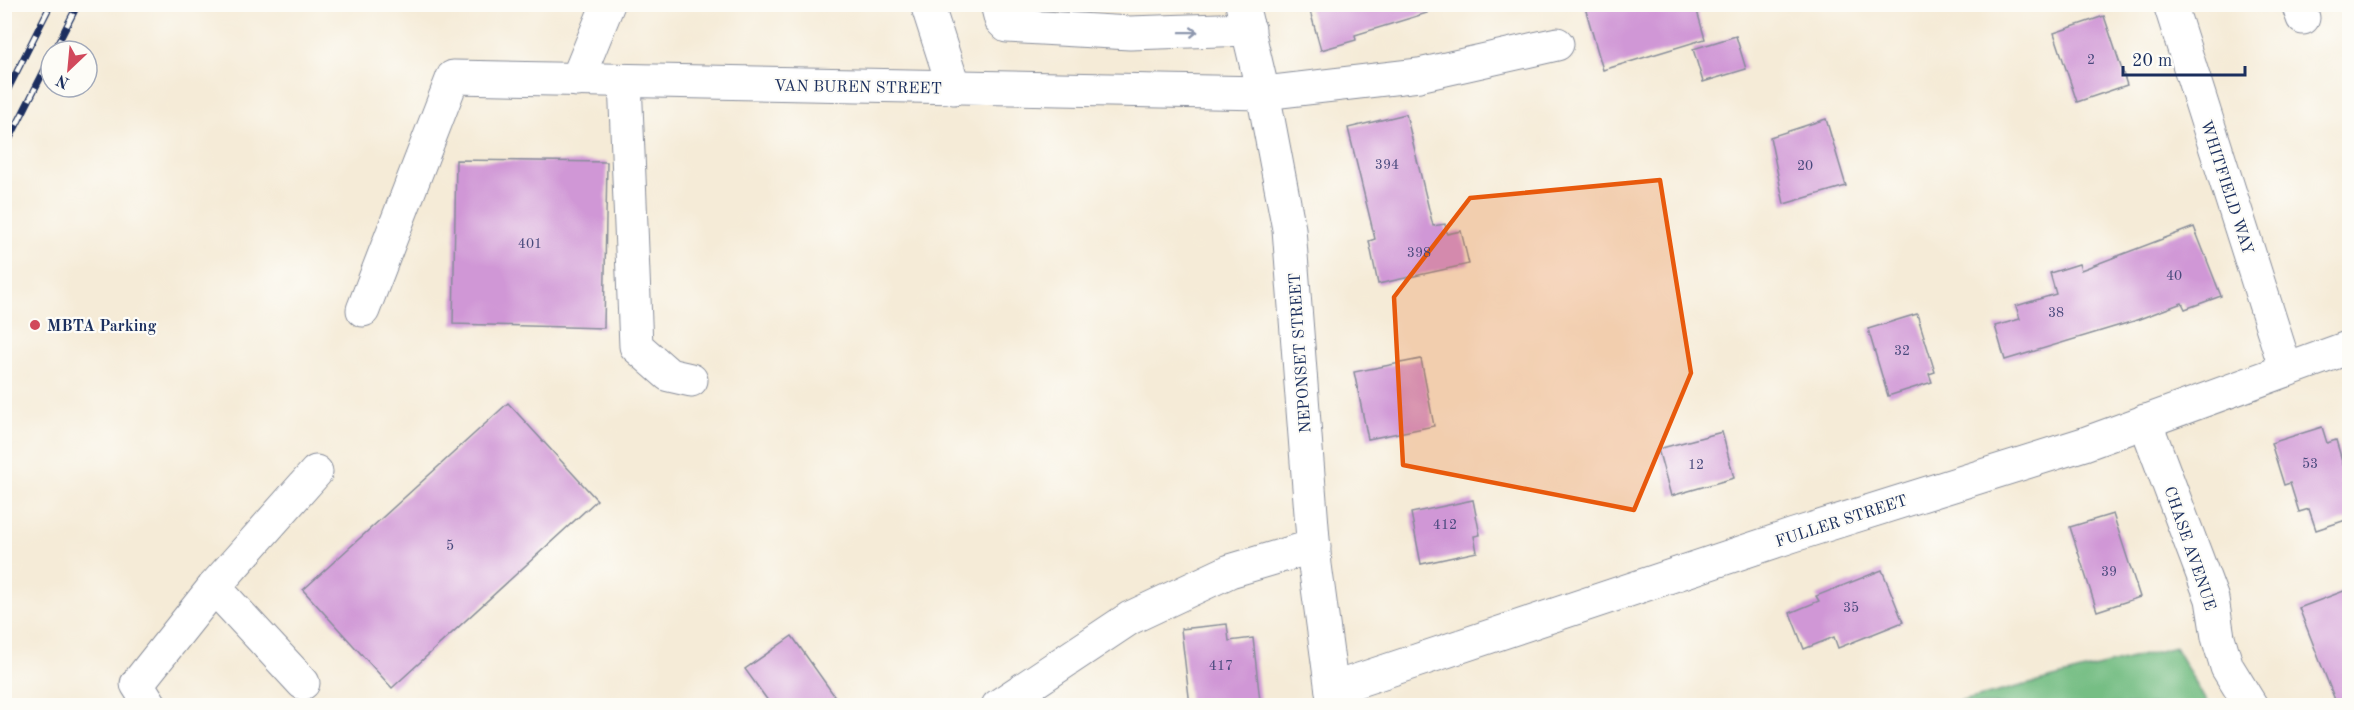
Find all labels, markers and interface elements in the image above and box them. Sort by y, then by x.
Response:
one-way arrow [1178,26,1198,38]
north arrow [39,39,99,99]
scale bar [2123,39,2244,77]
text: 20 m [2132,52,2172,70]
house number: 2 [2087,53,2095,67]
text: N [54,70,72,91]
street label: VAN BUREN STREET [774,79,942,97]
street label: WHITFIELD WAY [2197,119,2255,257]
house number: 394 [1375,158,1399,172]
house number: 20 [1797,159,1813,173]
house number: 401 [518,237,542,251]
house number: 398 [1407,246,1431,260]
house number: 40 [2166,269,2182,283]
street label: NEPONSET STREET [1287,272,1315,434]
house number: 38 [2048,306,2064,320]
marker: MBTA Parking [28,318,42,332]
place label: MBTA Parking [47,319,156,335]
house number: 32 [1894,344,1910,358]
house number: 53 [2302,457,2318,471]
house number: 12 [1688,458,1704,472]
street label: CHASE AVENUE [2160,485,2218,613]
street label: FULLER STREET [1774,493,1910,551]
house number: 412 [1433,518,1457,532]
house number: 5 [446,539,454,553]
house number: 39 [2101,565,2117,579]
house number: 35 [1843,601,1859,615]
house number: 417 [1209,659,1233,673]

